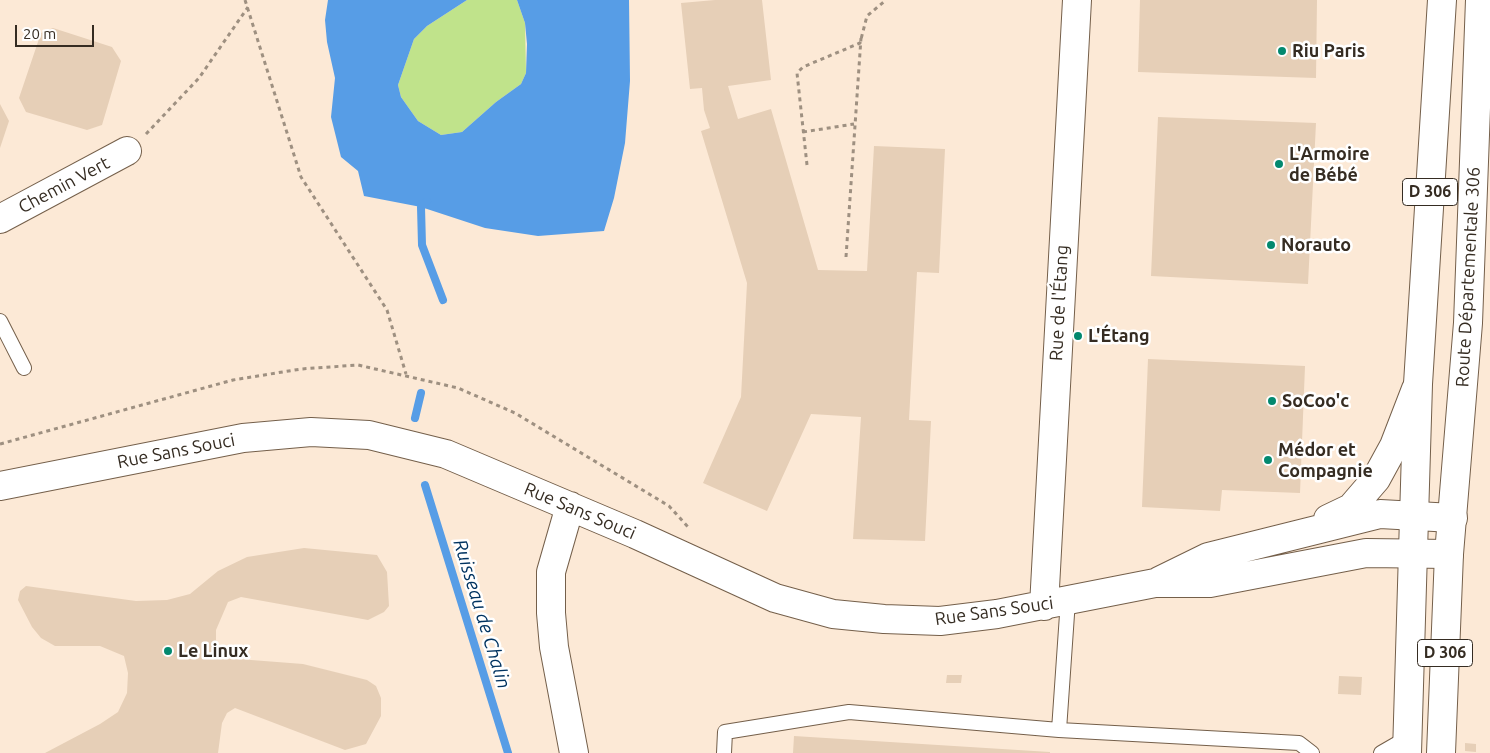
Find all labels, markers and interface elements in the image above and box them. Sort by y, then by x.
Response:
scale bar [18,15,96,47]
text: 20 m [23,25,56,42]
place label: Riu Paris [1292,40,1365,62]
marker: Riu Paris [1276,45,1288,57]
place label: L'Armoire de Bébé [1289,143,1370,186]
street label: Chemin Vert [15,152,113,218]
marker: L'Armoire de Bébé [1273,158,1285,170]
street label: Route Départementale 306 [1451,166,1485,388]
road number: D 306 [1402,178,1458,206]
place label: Norauto [1281,234,1351,256]
marker: Norauto [1265,239,1277,251]
street label: Rue de l'Étang [1045,244,1073,362]
place label: L'Étang [1088,325,1150,347]
marker: L'Étang [1072,330,1084,342]
place label: SoCoo'c [1282,390,1349,412]
marker: SoCoo'c [1266,395,1278,407]
street label: Rue Sans Souci [115,429,237,473]
place label: Médor et Compagnie [1278,439,1373,482]
marker: Médor et Compagnie [1262,454,1274,466]
street label: Rue Sans Souci [521,478,639,544]
water label: Ruisseau de Chalin [448,537,516,691]
street label: Rue Sans Souci [933,592,1055,630]
place label: Le Linux [178,640,248,662]
road number: D 306 [1418,640,1472,666]
marker: Le Linux [162,645,174,657]

